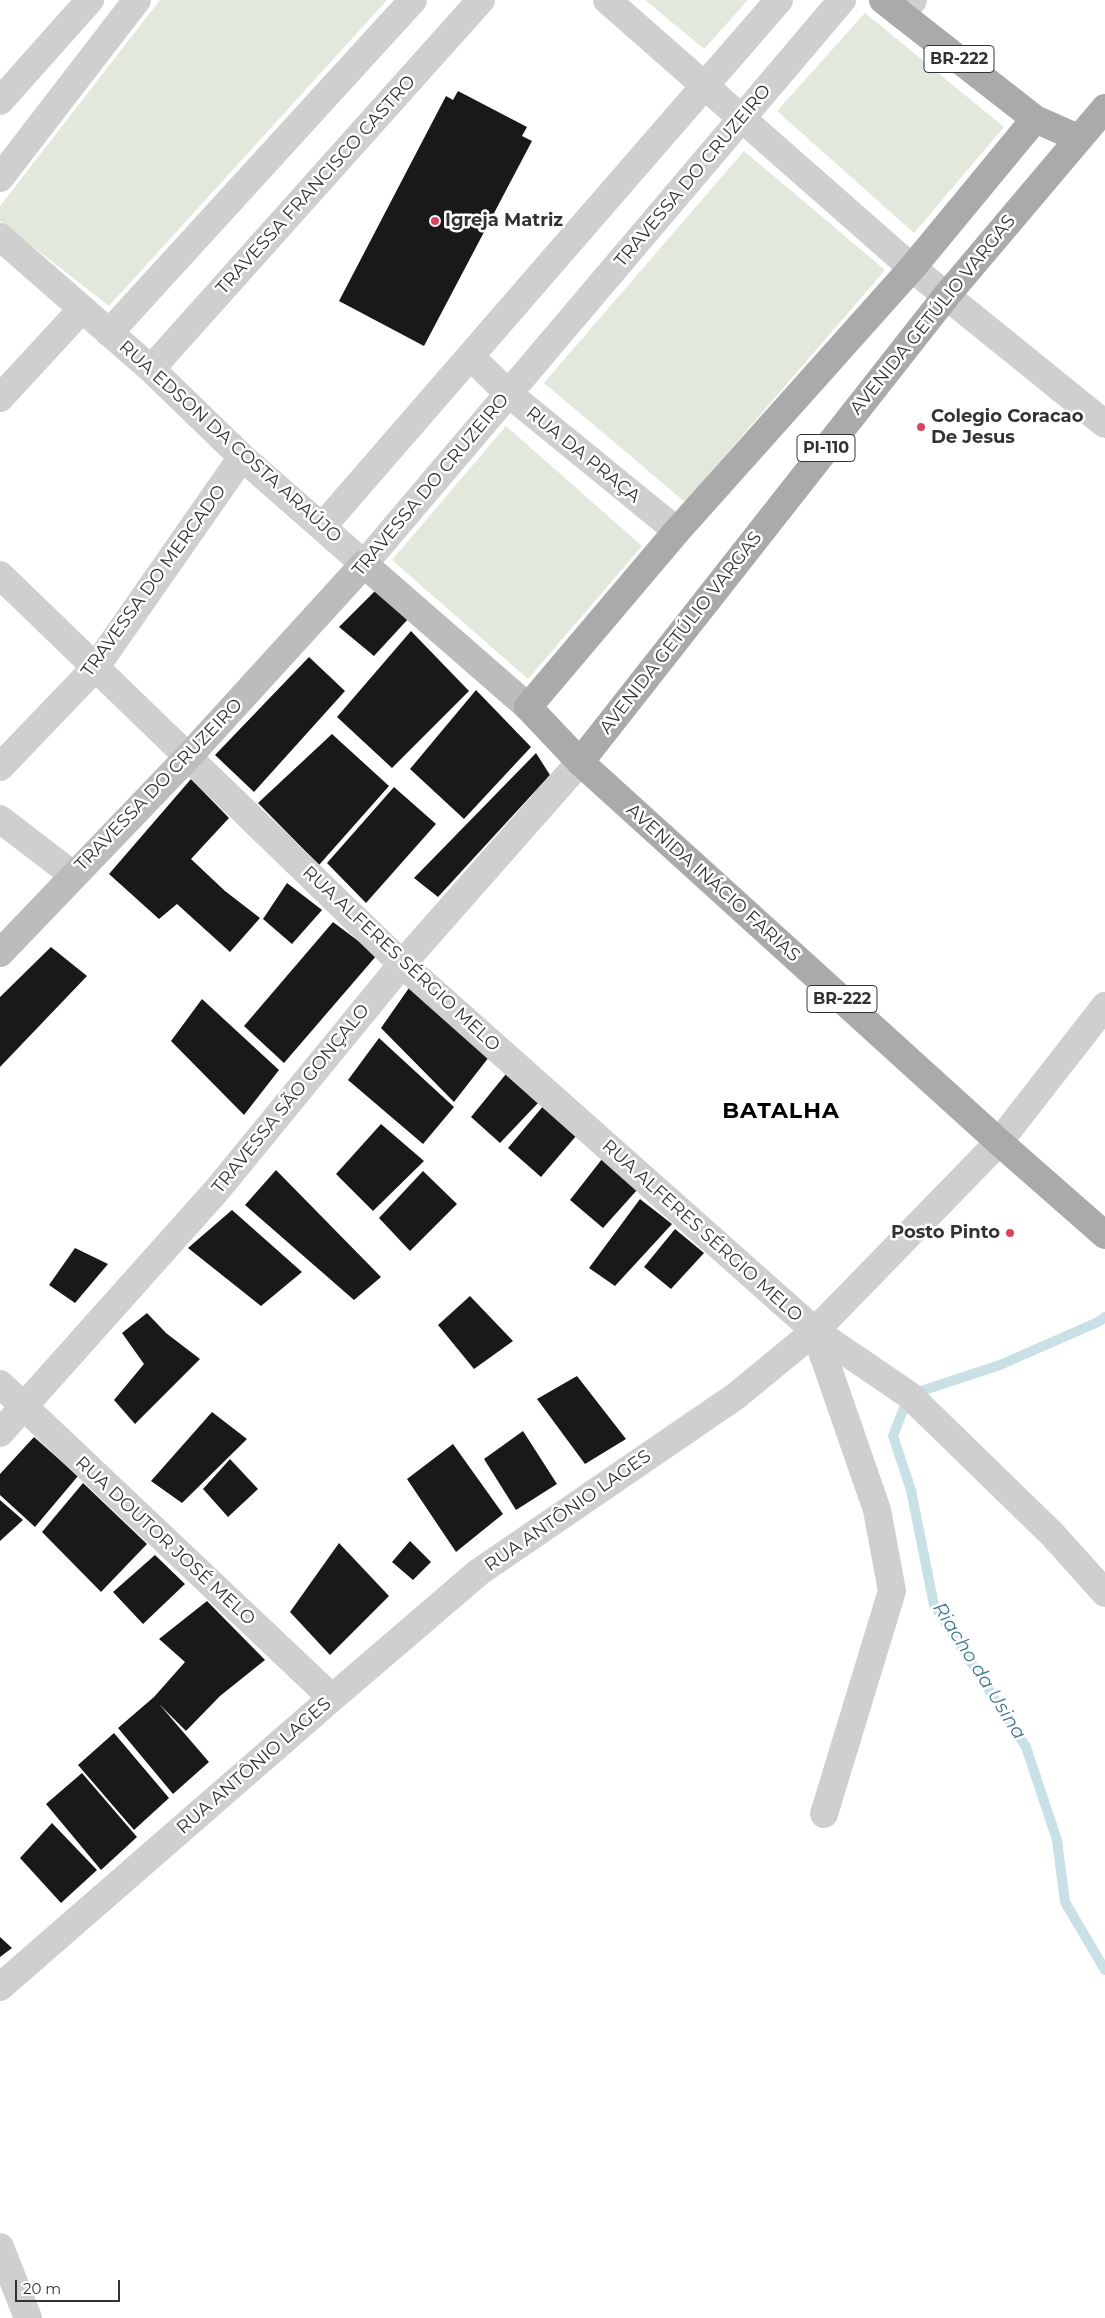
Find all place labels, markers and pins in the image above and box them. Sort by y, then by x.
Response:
place label: Igreja Matriz [445,210,563,232]
marker: Igreja Matriz [429,215,441,227]
place label: Colegio Coracao De Jesus [931,406,1083,448]
marker: Colegio Coracao De Jesus [915,421,927,433]
place label: Posto Pinto [891,1222,1000,1244]
marker: Posto Pinto [1004,1227,1016,1239]

